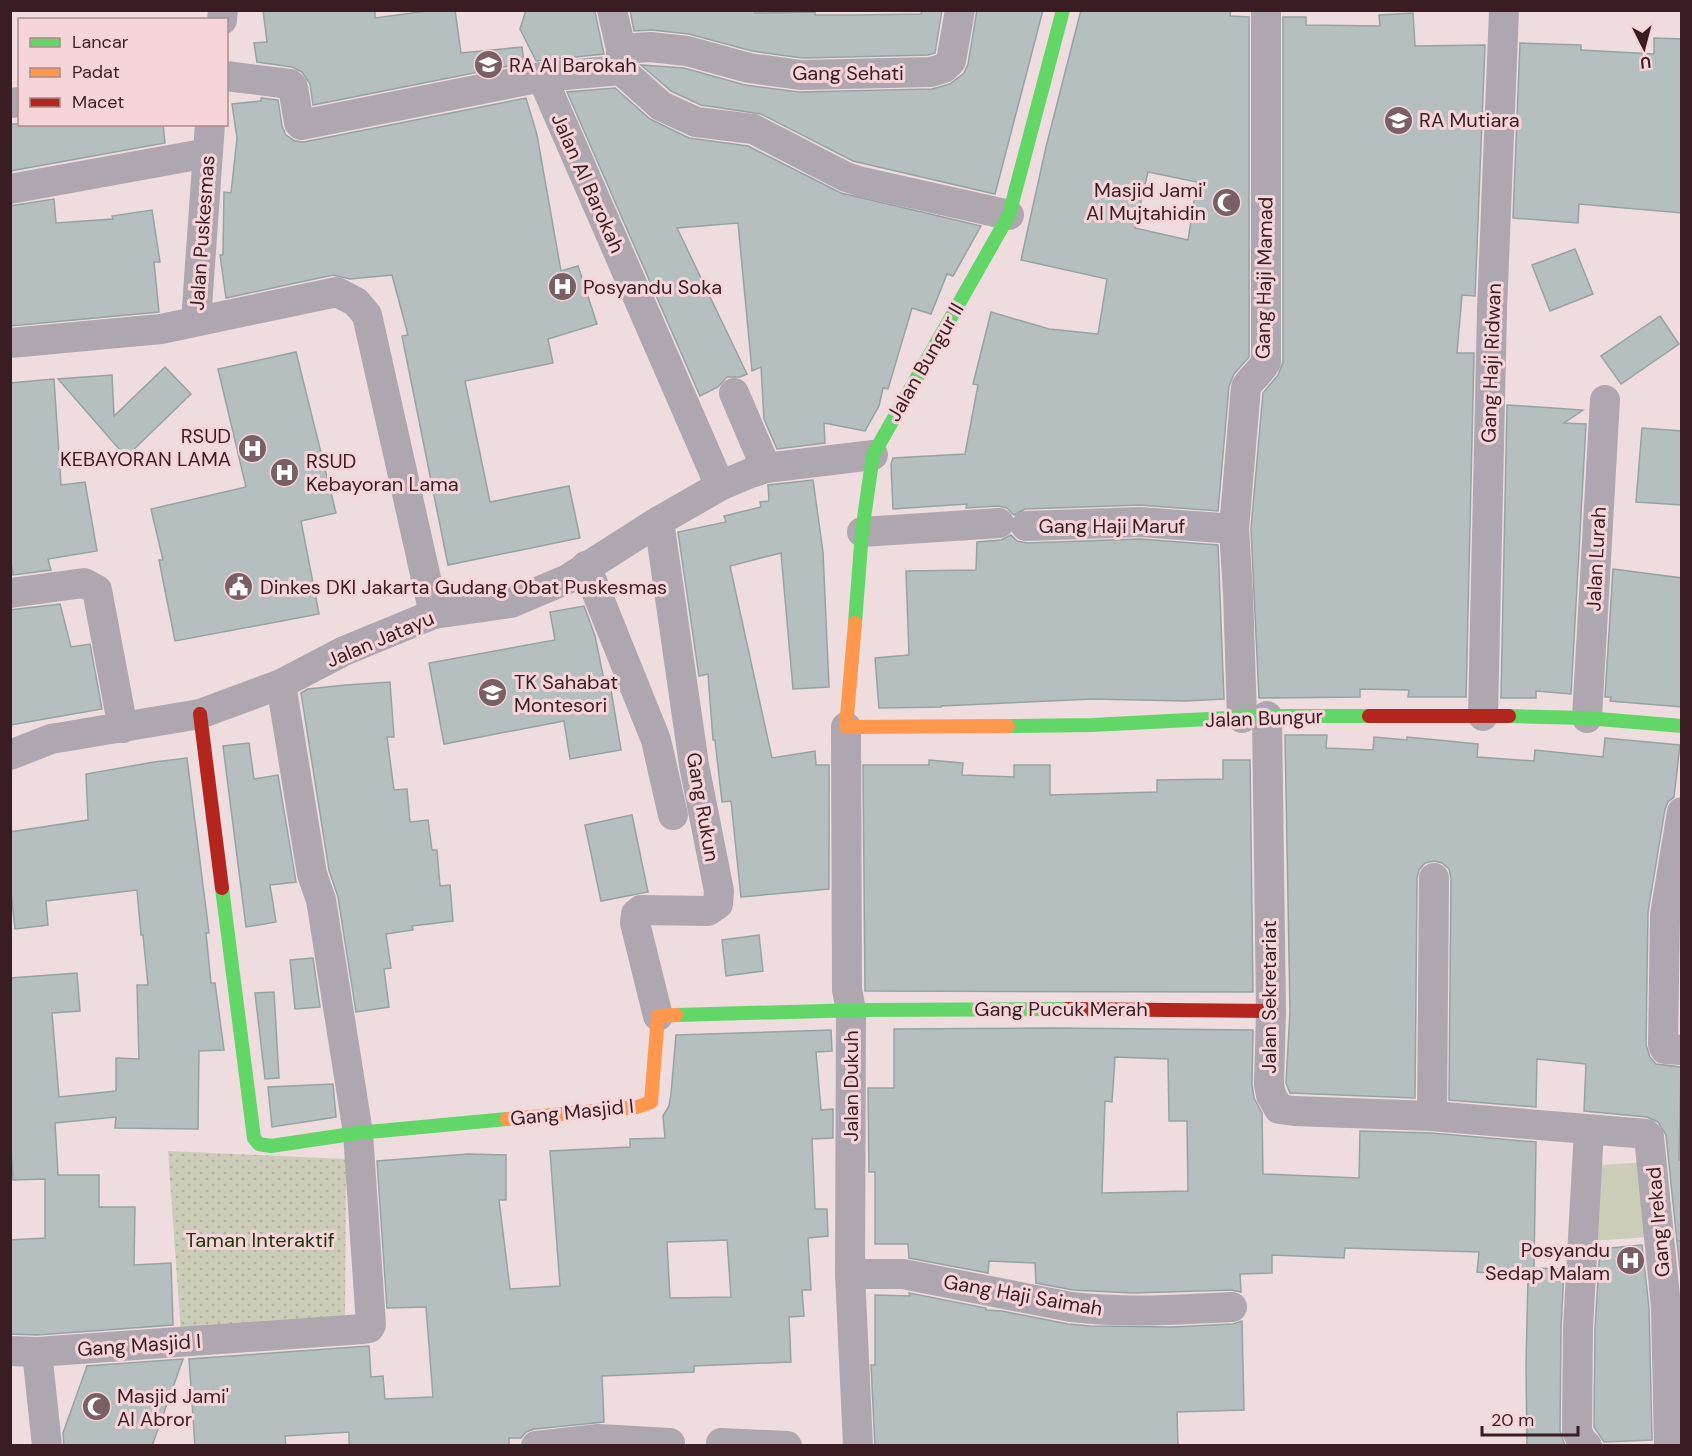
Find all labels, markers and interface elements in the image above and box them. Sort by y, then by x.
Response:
legend [18,18,228,126]
north arrow [1614,18,1674,78]
text: Lancar [72,30,129,54]
school or university icon: RA Al Barokah [472,49,504,81]
text: U [1639,51,1652,73]
place label: RA Al Barokah [509,52,637,78]
text: Padat [72,60,120,84]
street label: Gang Sehati [792,60,904,86]
text: Macet [72,90,124,114]
school or university icon: RA Mutiara [1382,104,1414,136]
place label: RA Mutiara [1419,107,1520,133]
street label: Jalan Al Barokah [546,109,630,257]
street label: Jalan Puskesmas [184,154,220,312]
place label: Masjid Jami' Al Mujtahidin [1086,177,1206,226]
mosque icon: Masjid Jami' Al Mujtahidin [1211,186,1243,218]
street label: Gang Haji Mamad [1250,197,1278,359]
hospital icon: Posyandu Soka [546,271,578,303]
place label: Posyandu Soka [583,274,722,300]
street label: Gang Haji Ridwan [1475,283,1507,443]
street label: Jalan Bungur II [881,298,969,426]
place label: RSUD KEBAYORAN LAMA [60,423,231,472]
hospital icon: RSUD KEBAYORAN LAMA [236,432,268,464]
place label: RSUD Kebayoran Lama [306,448,459,497]
hospital icon: RSUD Kebayoran Lama [269,457,301,489]
street label: Jalan Lurah [1580,506,1612,612]
street label: Gang Haji Maruf [1039,513,1186,539]
public building icon: Dinkes DKI Jakarta Gudang Obat Puskesmas [223,571,255,603]
place label: Dinkes DKI Jakarta Gudang Obat Puskesmas [260,574,667,600]
street label: Jalan Jatayu [322,605,438,673]
place label: TK Sahabat Montesori [514,669,618,718]
school or university icon: TK Sahabat Montesori [477,677,509,709]
street label: Jalan Bungur [1205,703,1323,733]
street label: Gang Rukun [681,750,725,864]
street label: Jalan Sekretariat [1256,920,1282,1074]
street label: Gang Pucuk Merah [974,996,1148,1022]
street label: Jalan Dukuh [838,1030,864,1142]
street label: Gang Masjid I [509,1093,635,1131]
street label: Gang Irekad [1640,1166,1676,1278]
park label: Taman Interaktif [186,1227,335,1253]
place label: Posyandu Sedap Malam [1485,1237,1610,1286]
hospital icon: Posyandu Sedap Malam [1615,1245,1647,1277]
street label: Gang Haji Saimah [941,1268,1105,1322]
street label: Gang Masjid I [76,1328,202,1362]
place label: Masjid Jami' Al Abror [117,1383,229,1432]
mosque icon: Masjid Jami' Al Abror [80,1391,112,1423]
scale bar [1482,1399,1578,1437]
text: 20 m [1491,1408,1534,1432]

